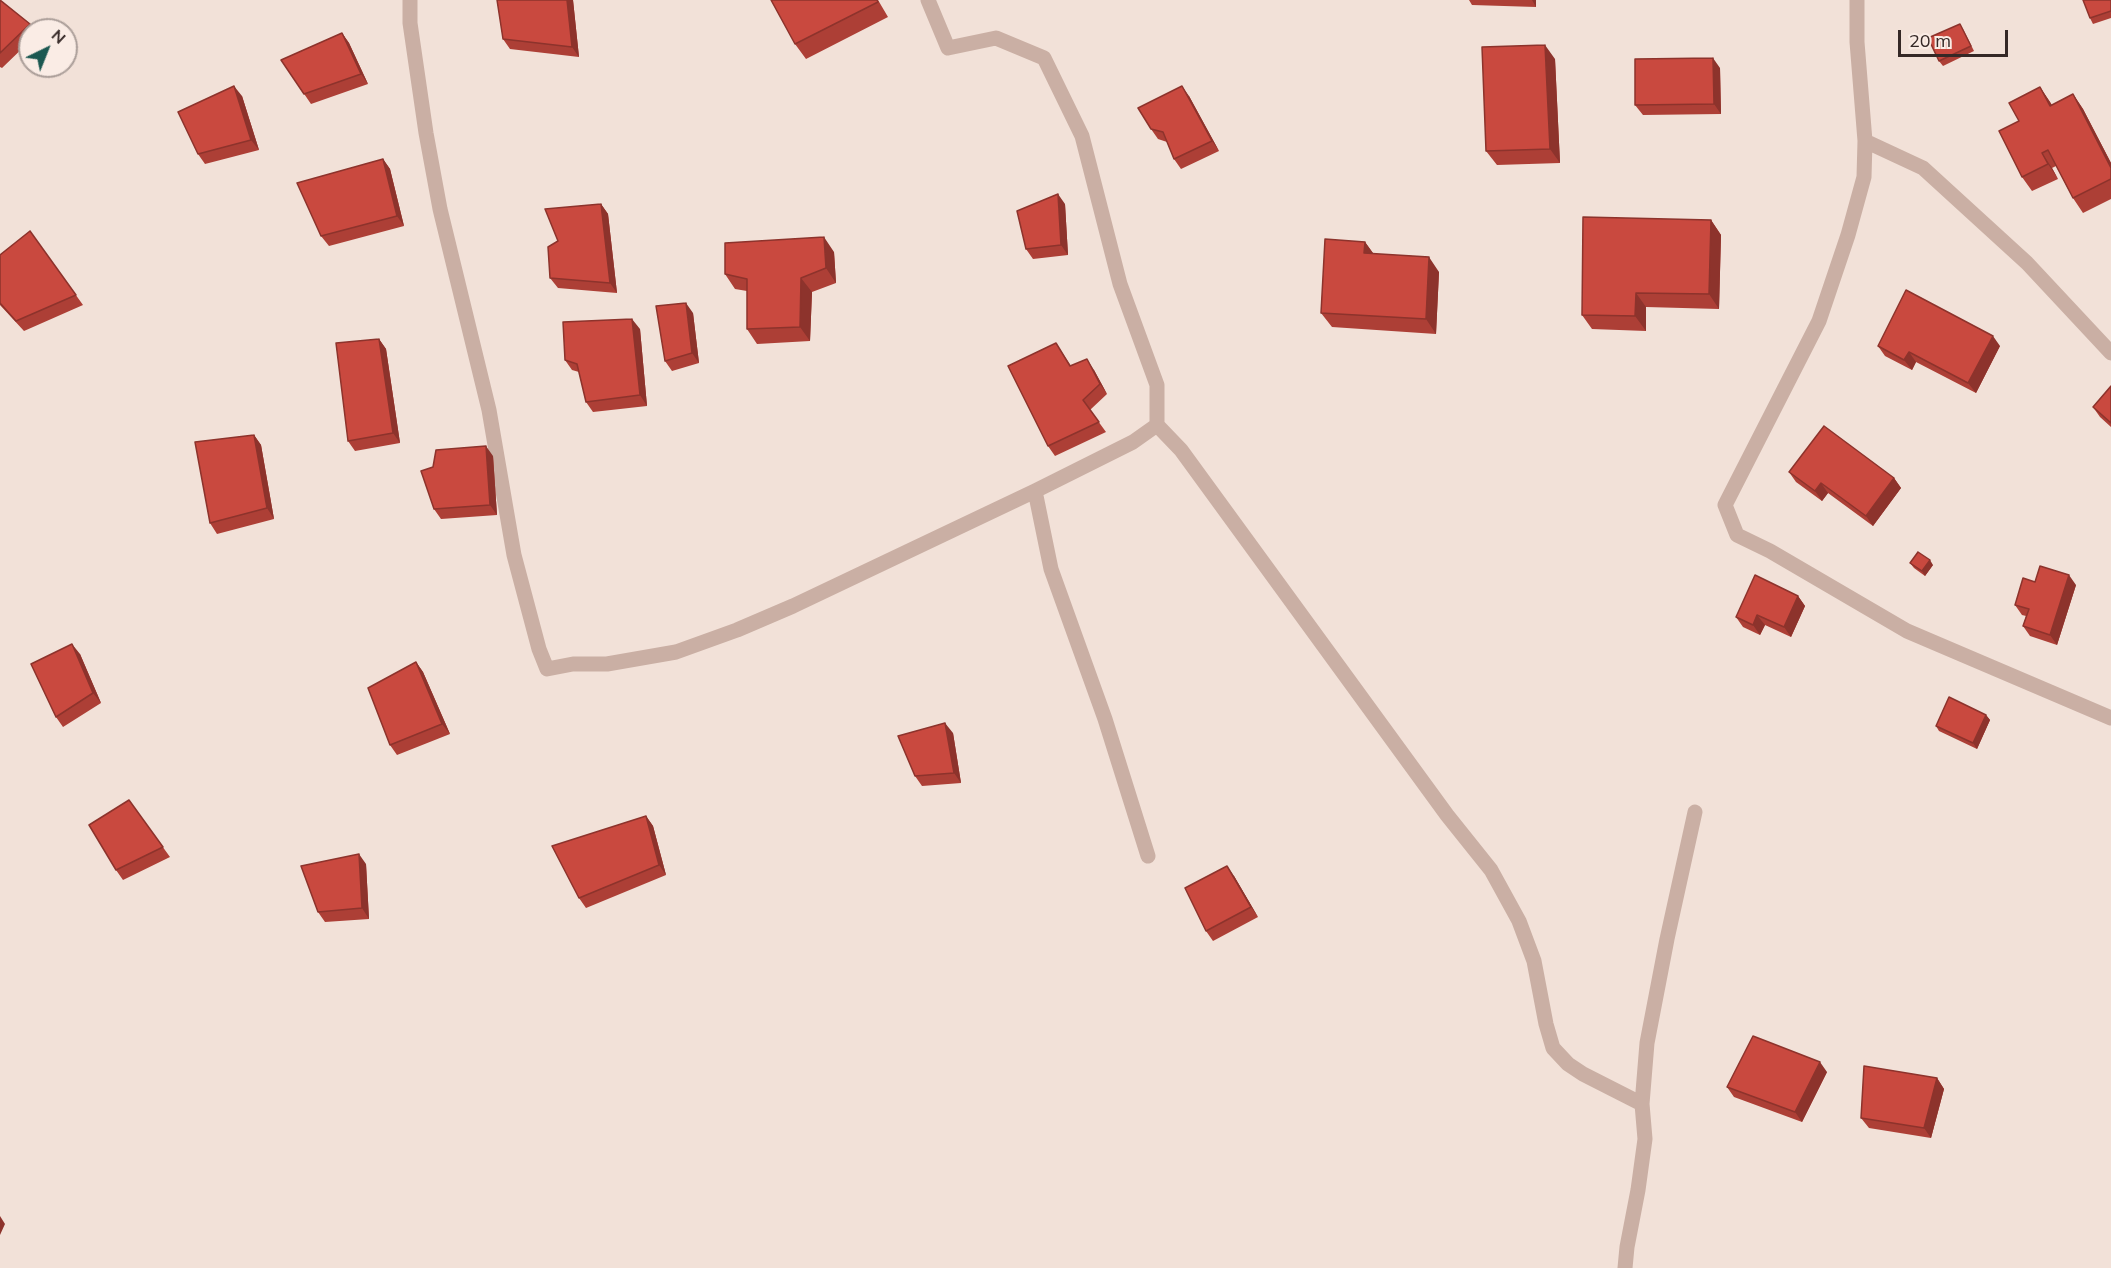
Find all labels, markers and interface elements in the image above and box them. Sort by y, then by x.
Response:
north arrow [18,18,78,78]
scale bar [1901,18,2010,56]
text: N [48,25,70,48]
text: 20 m [1909,29,1951,52]

